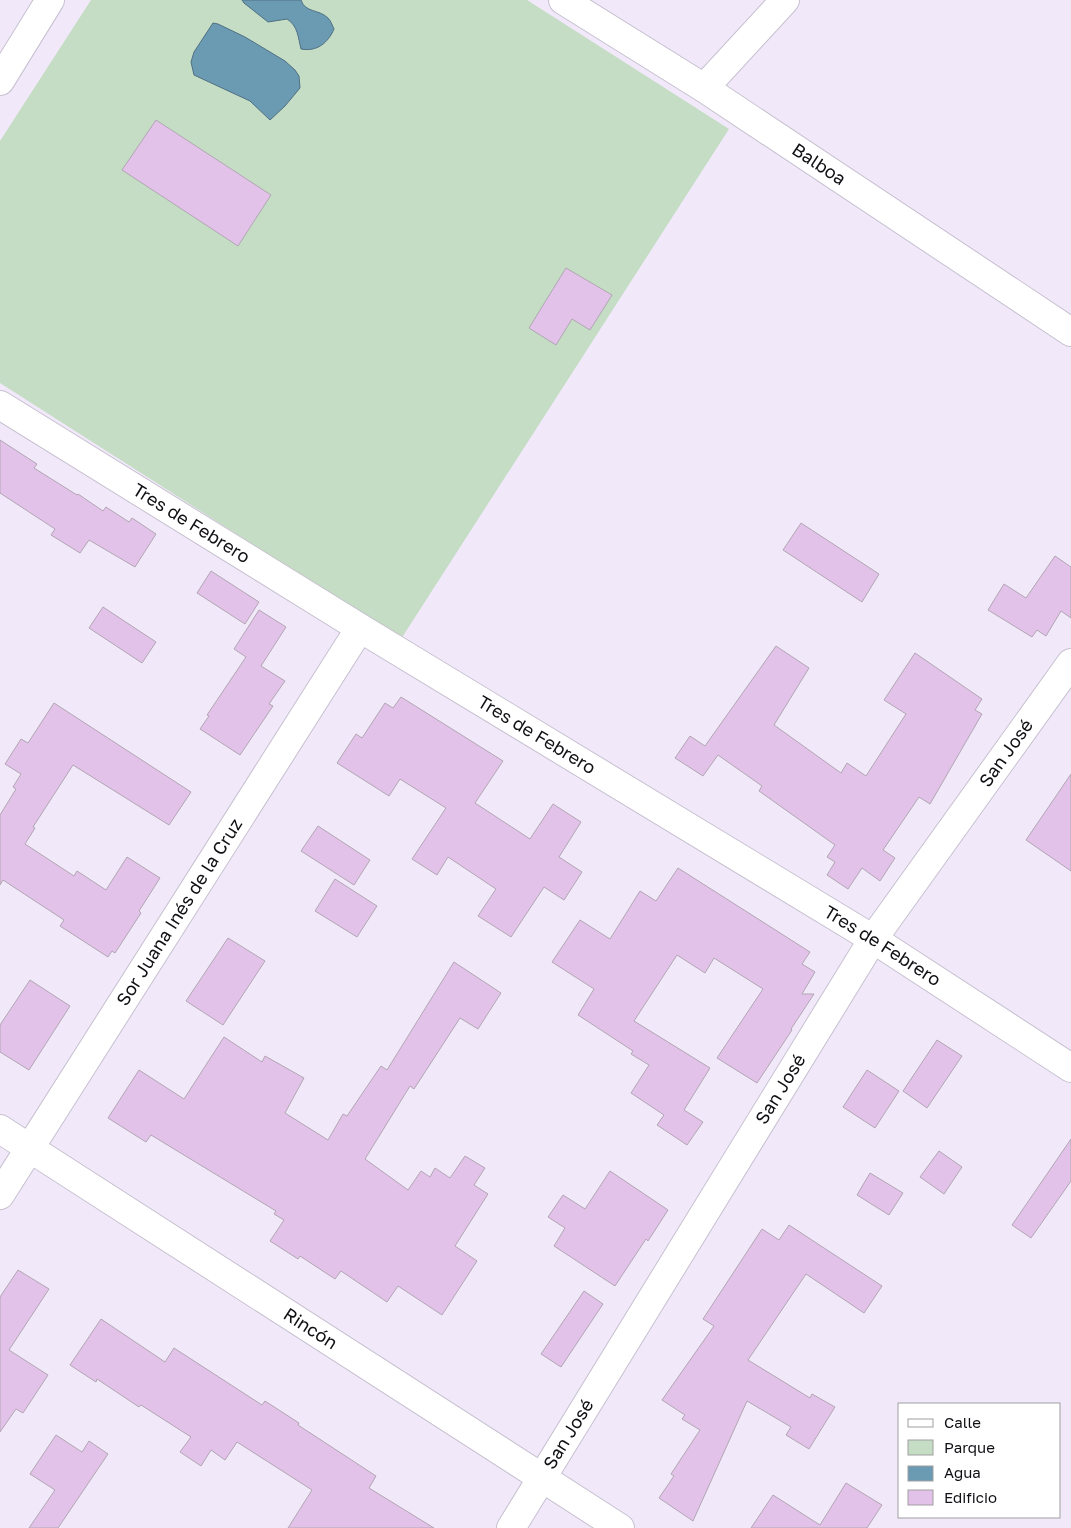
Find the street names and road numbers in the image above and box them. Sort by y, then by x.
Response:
street label: Balboa [788,138,850,189]
street label: Tres de Febrero [129,478,255,567]
street label: Tres de Febrero [474,690,600,778]
street label: San José [974,714,1037,791]
street label: Sor Juana Inés de la Cruz [111,814,246,1009]
street label: Tres de Febrero [820,900,945,990]
street label: San José [750,1050,810,1128]
street label: Rincón [280,1302,342,1353]
street label: San José [538,1395,598,1473]

